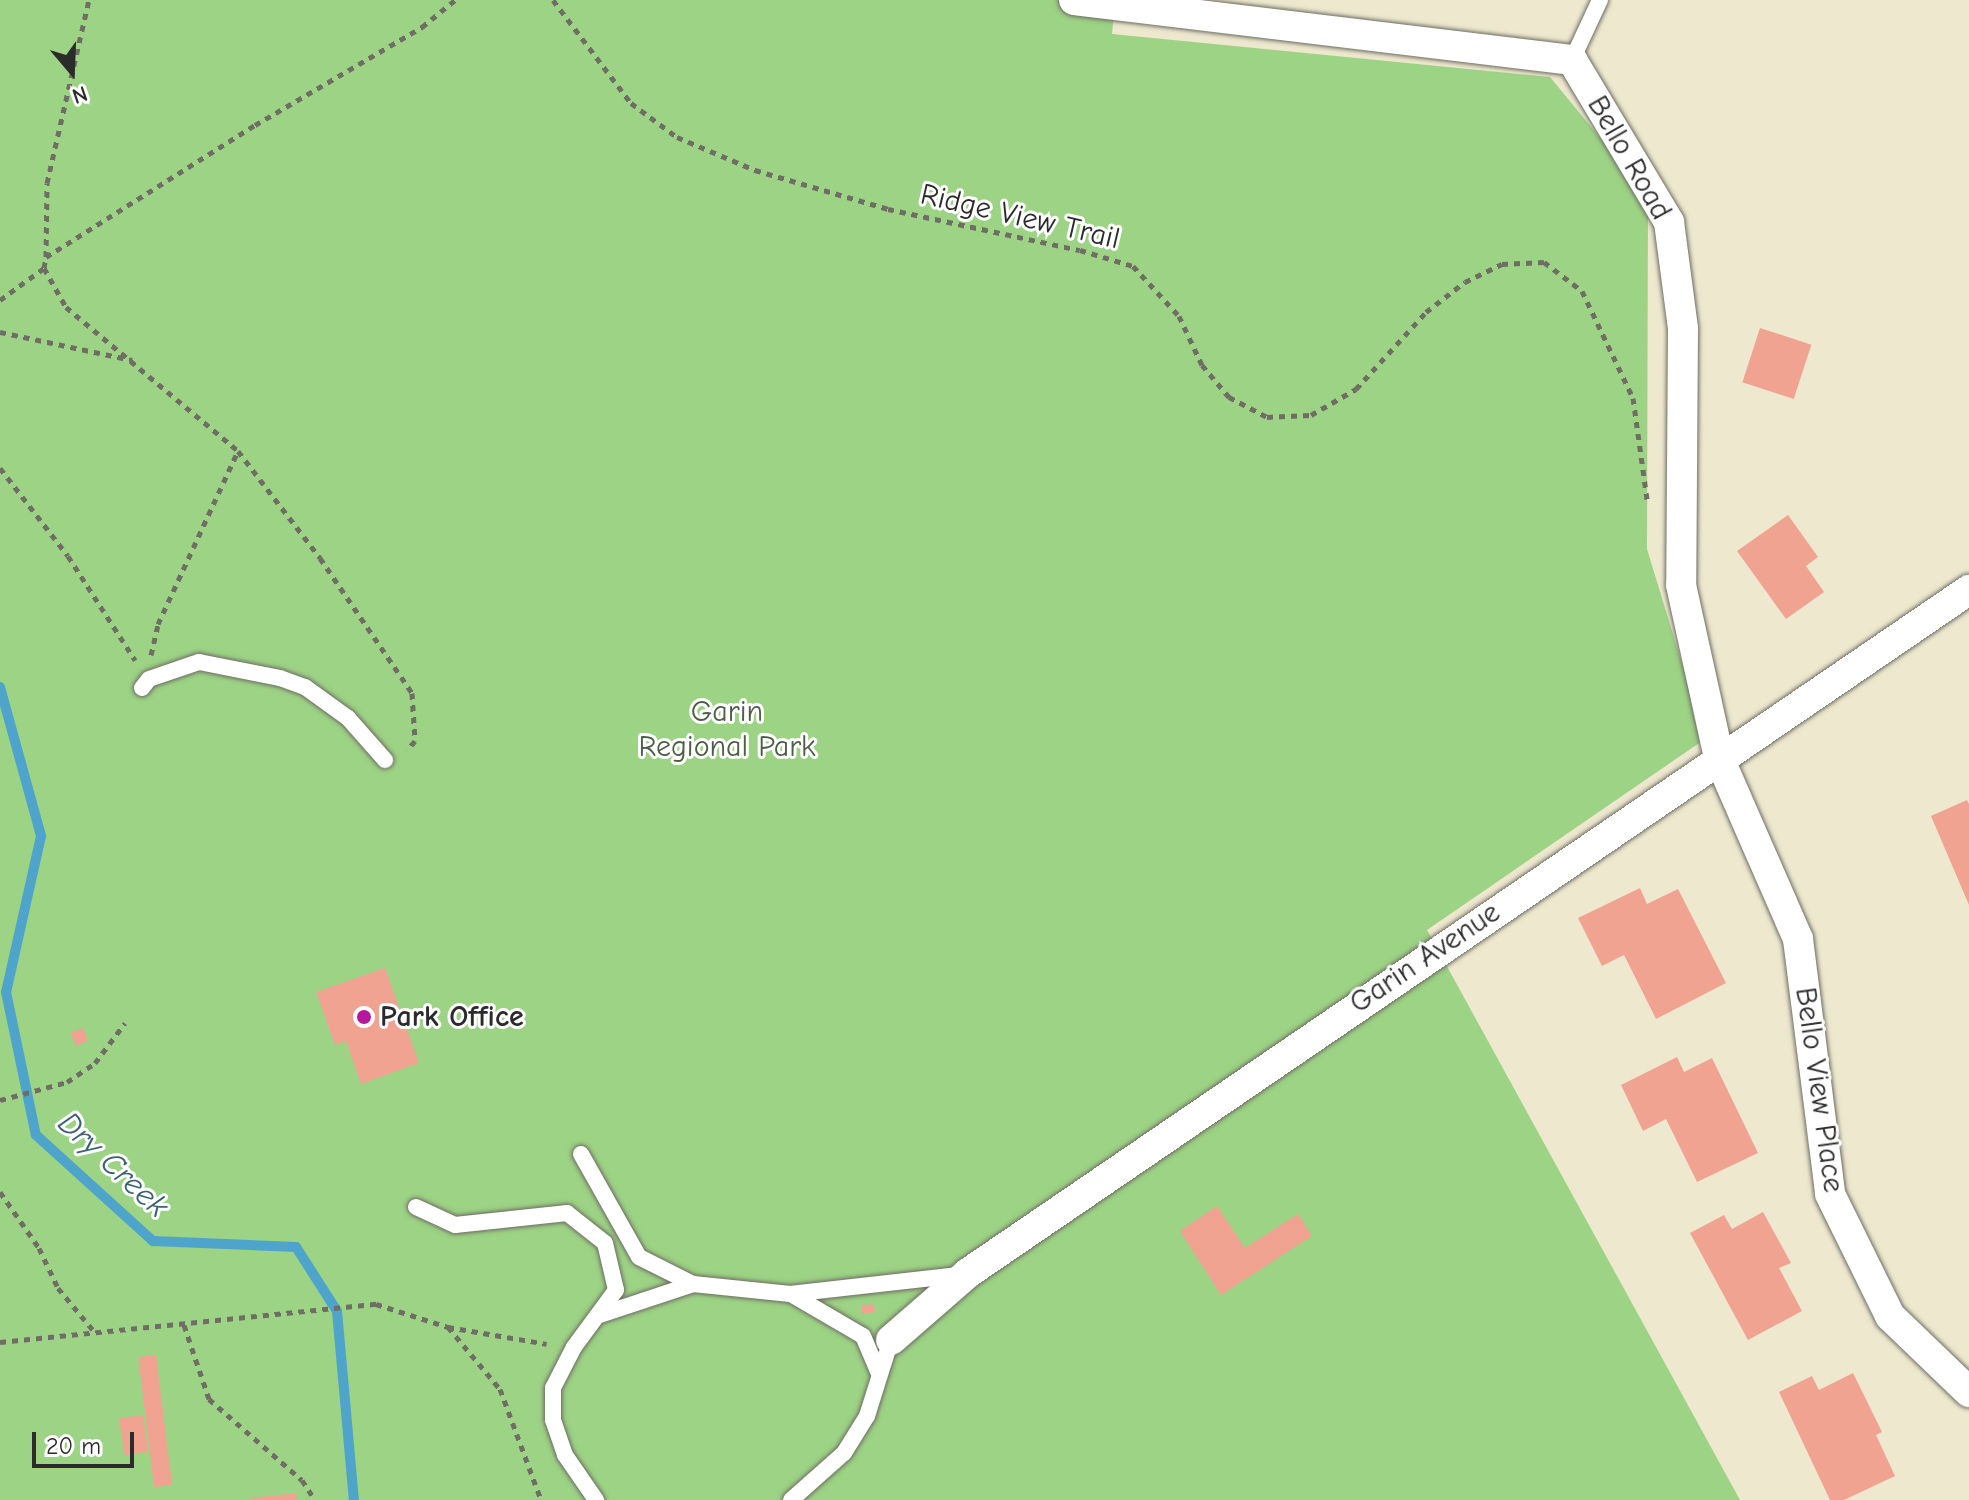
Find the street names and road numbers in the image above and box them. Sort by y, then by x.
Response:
street label: Bello Road [1579,89,1679,227]
street label: Ridge View Trail [917,177,1123,257]
street label: Garin Avenue [1343,895,1507,1021]
street label: Bello View Place [1787,985,1851,1195]

